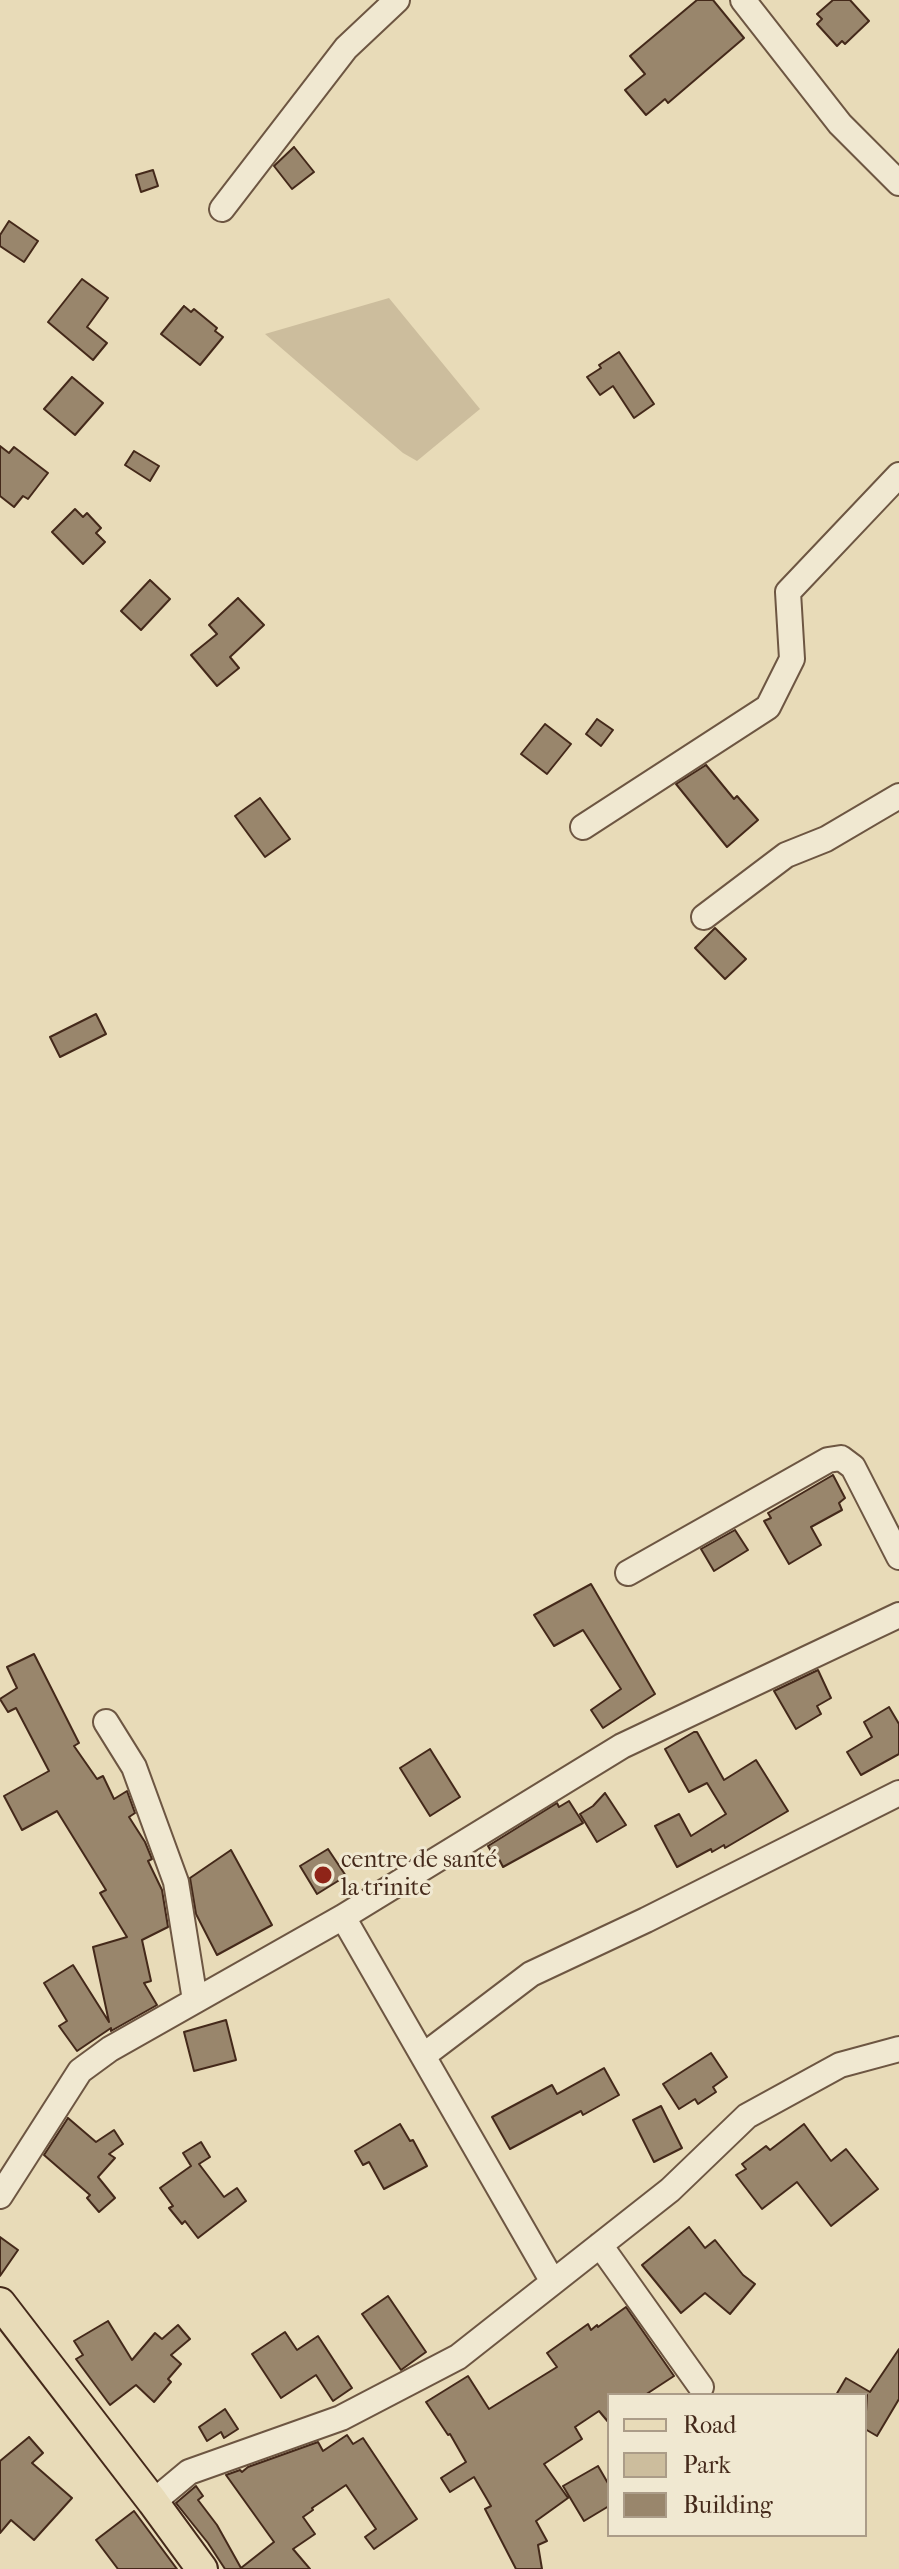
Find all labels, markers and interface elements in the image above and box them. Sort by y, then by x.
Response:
place label: centre de santé la trinite [341,1847,497,1903]
marker: centre de santé la trinite [312,1864,334,1886]
legend [607,2393,867,2537]
text: Road [683,2411,736,2439]
text: Park [683,2451,731,2479]
text: Building [683,2491,773,2519]

